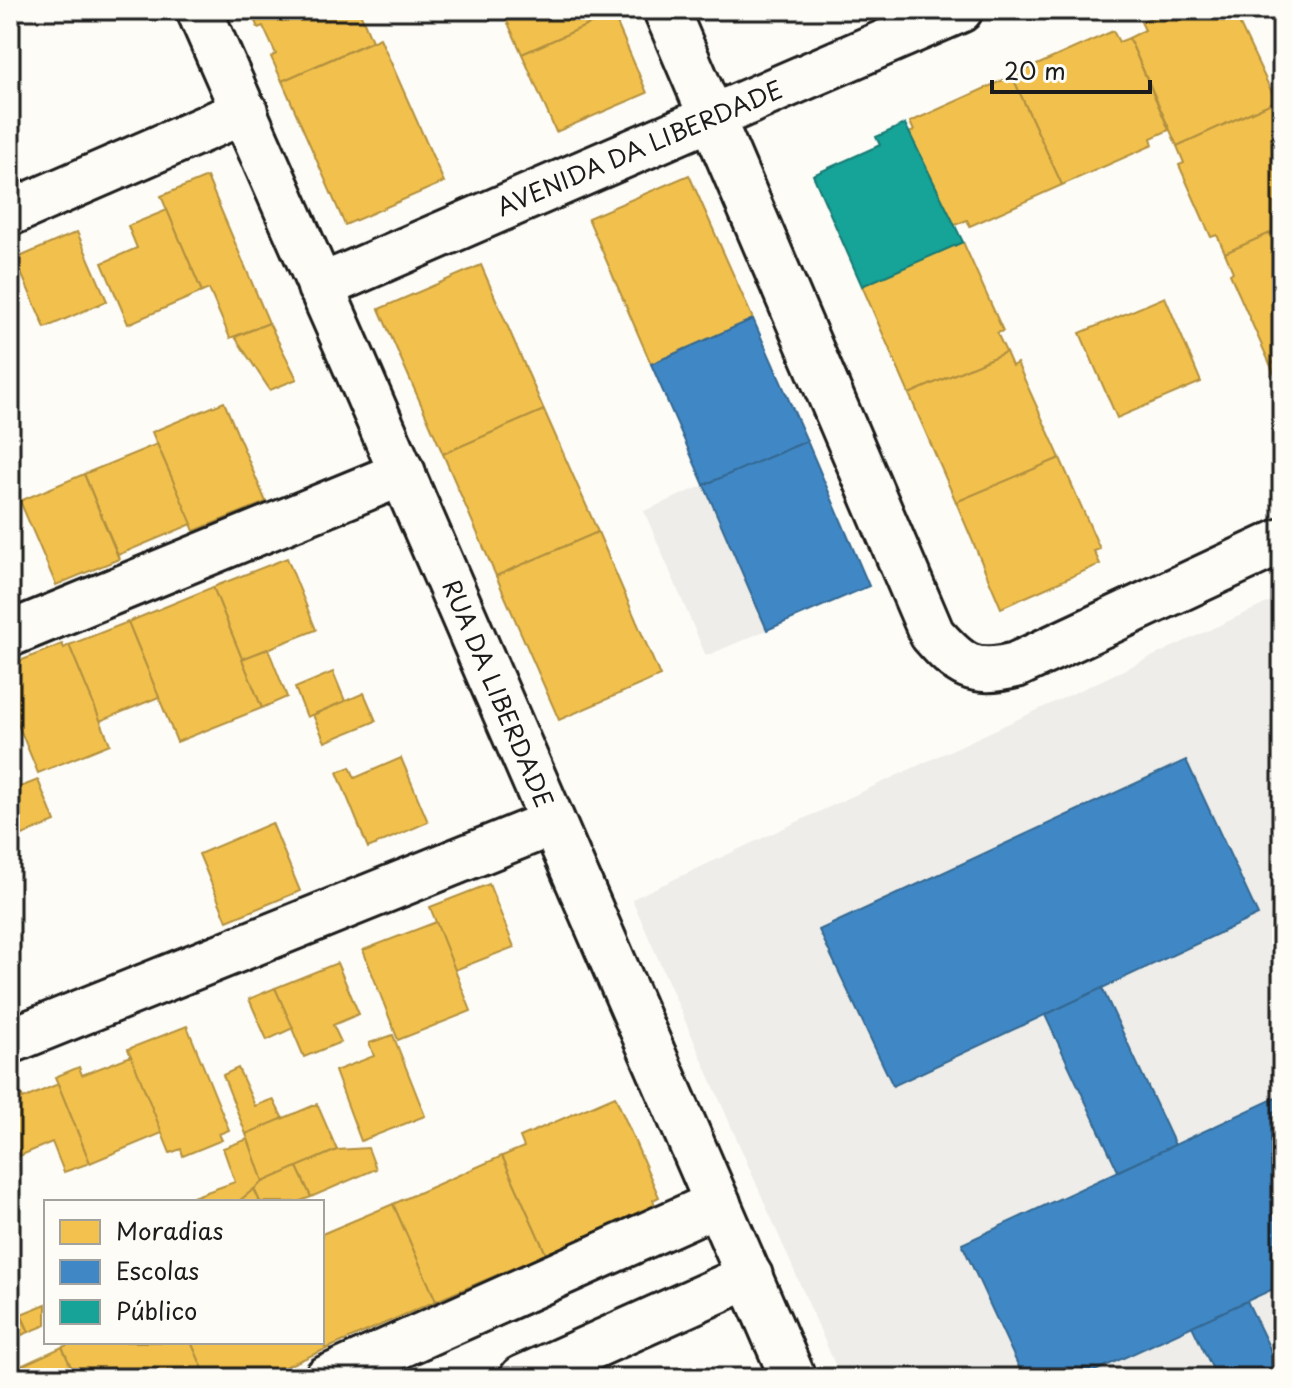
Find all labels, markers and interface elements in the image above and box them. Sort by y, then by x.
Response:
scale bar [992,44,1150,94]
text: 20 m [1004,52,1066,88]
street label: AVENIDA DA LIBERDADE [491,70,788,224]
street label: RUA DA LIBERDADE [434,574,563,813]
legend [44,1200,324,1344]
text: Moradias [116,1212,223,1248]
text: Escolas [116,1252,199,1288]
text: Público [116,1292,197,1328]

